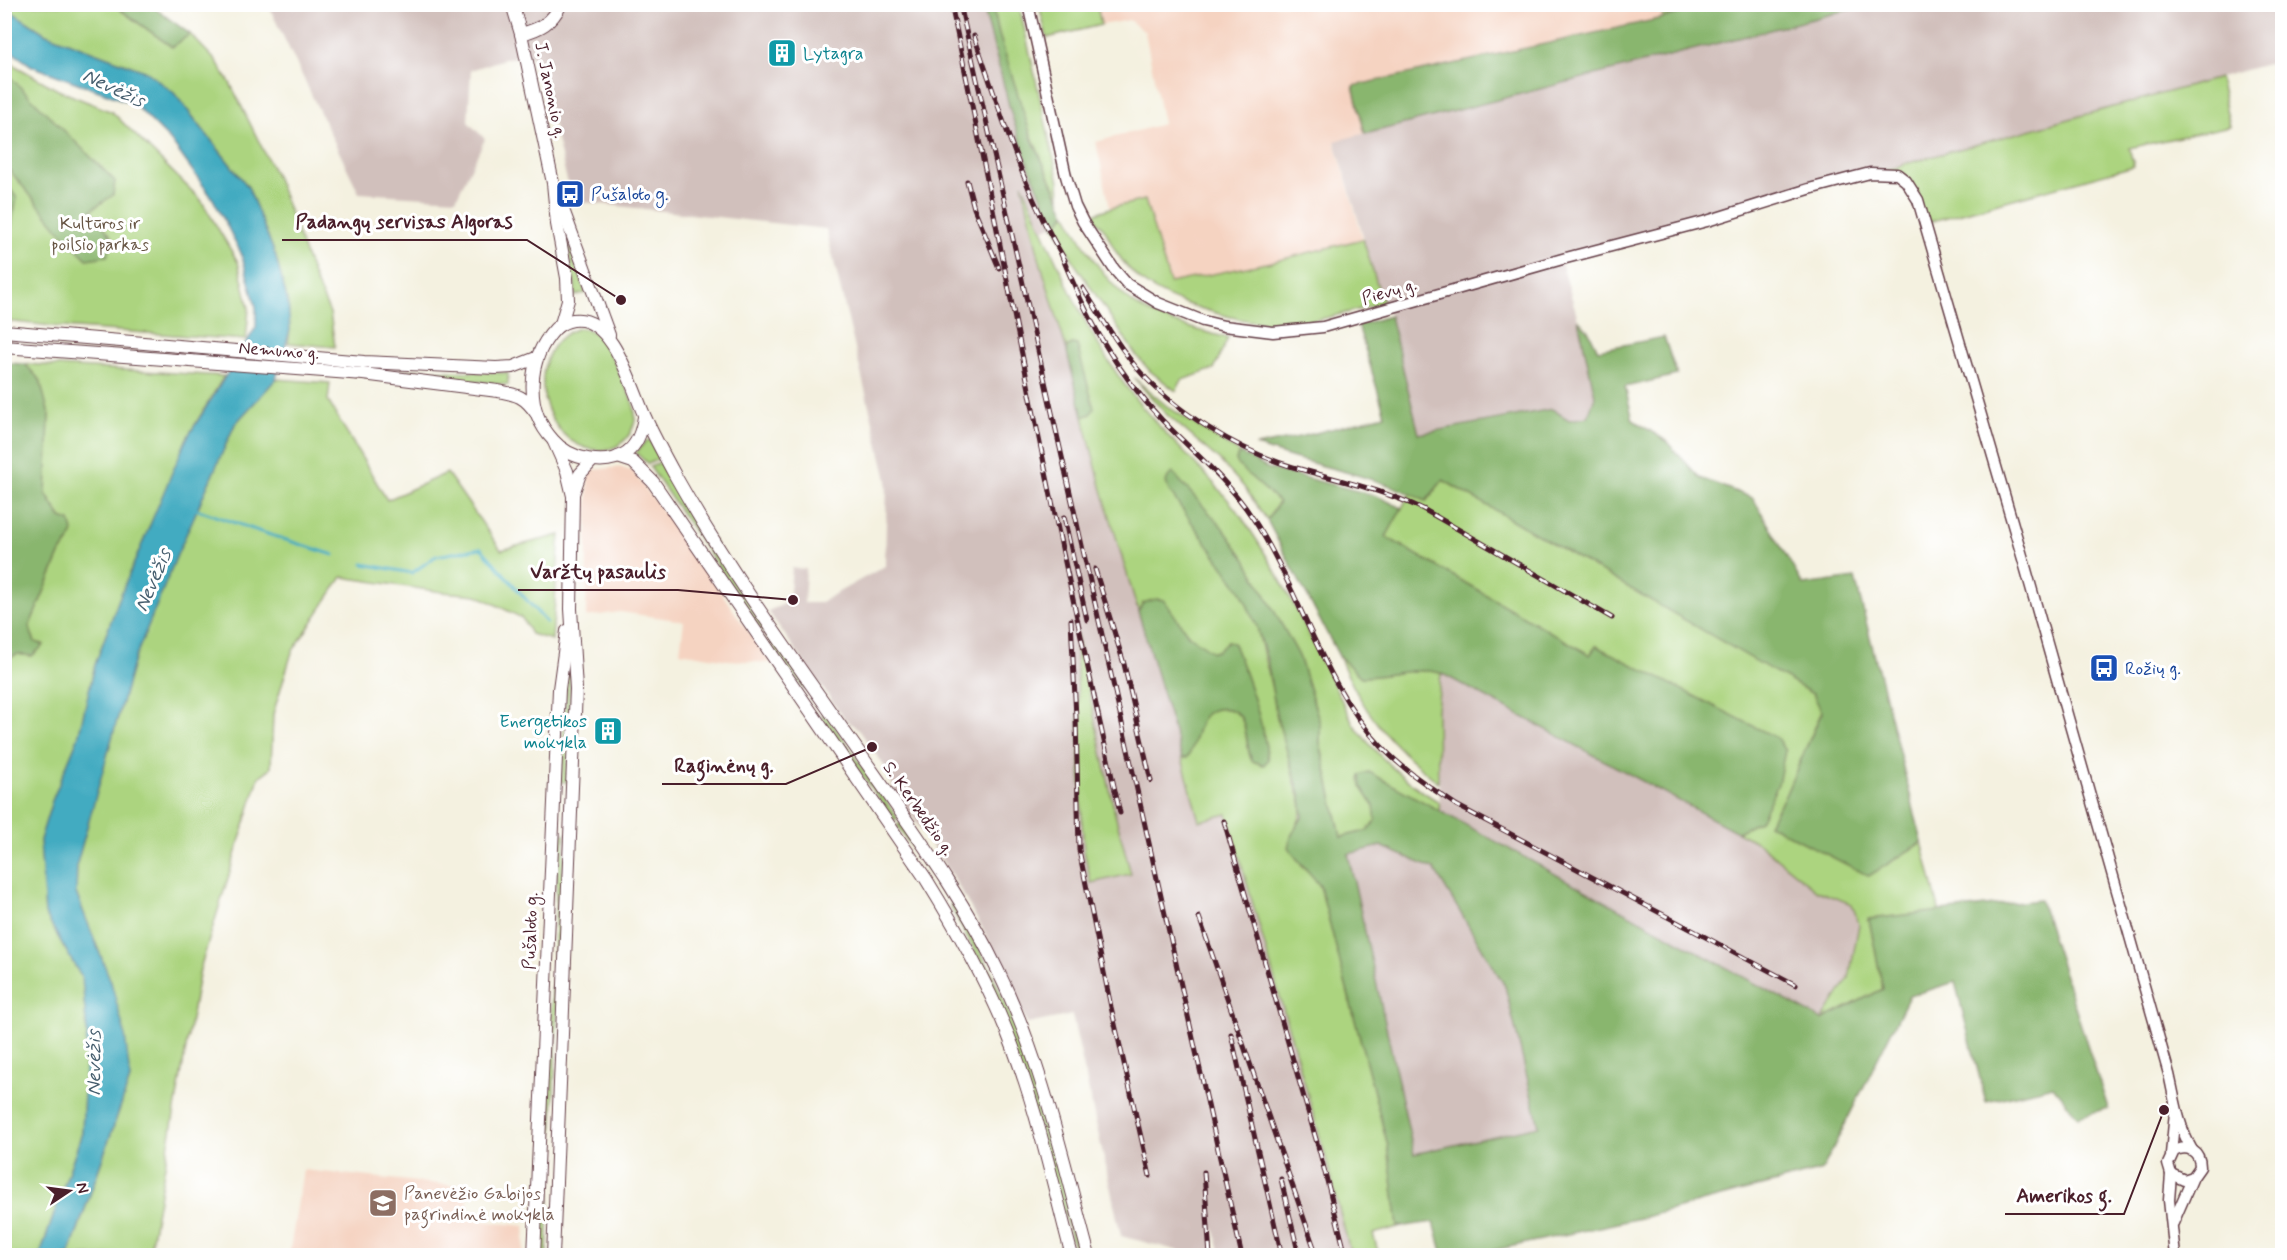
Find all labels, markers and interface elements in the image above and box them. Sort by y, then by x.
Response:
building icon: Lytagra [766,37,798,69]
street label: J. Janonio g. [528,40,572,141]
place label: Lytagra [803,42,863,66]
water label: Nevėžis [78,62,151,115]
bus stop icon: Pušaloto g. [554,178,586,210]
place label: Pušaloto g. [591,183,668,208]
callout: Padangų servisas Algoras [282,202,527,240]
text: Padangų servisas Algoras [295,209,513,236]
park label: Kultūros ir poilsio parkas [51,212,149,257]
street label: Pievų g. [1359,273,1420,311]
street label: Nemuno g. [238,336,320,366]
water label: Nevėžis [128,543,179,616]
callout: Varžtų pasaulis [518,552,678,590]
text: Varžtų pasaulis [530,559,666,586]
bus stop icon: Rožių g. [2088,652,2120,684]
place label: Rožių g. [2125,657,2181,681]
place label: Energetikos mokykla [499,710,587,755]
building icon: Energetikos mokykla [592,715,624,747]
callout: Raginėnų g. [662,746,786,784]
text: Raginėnų g. [674,753,774,782]
street label: S. Kerbedžio g. [877,757,960,860]
street label: Pušaloto g. [518,892,545,970]
water label: Nevėžis [81,1028,108,1096]
north arrow [39,1161,99,1221]
callout: Amerikos g. [2005,1176,2124,1214]
text: N [71,1180,94,1196]
place label: Panevėžio Gabijos pagrindinė mokykla [404,1182,555,1229]
text: Amerikos g. [2016,1183,2112,1212]
school or university icon: Panevėžio Gabijos pagrindinė mokykla [367,1187,399,1219]

